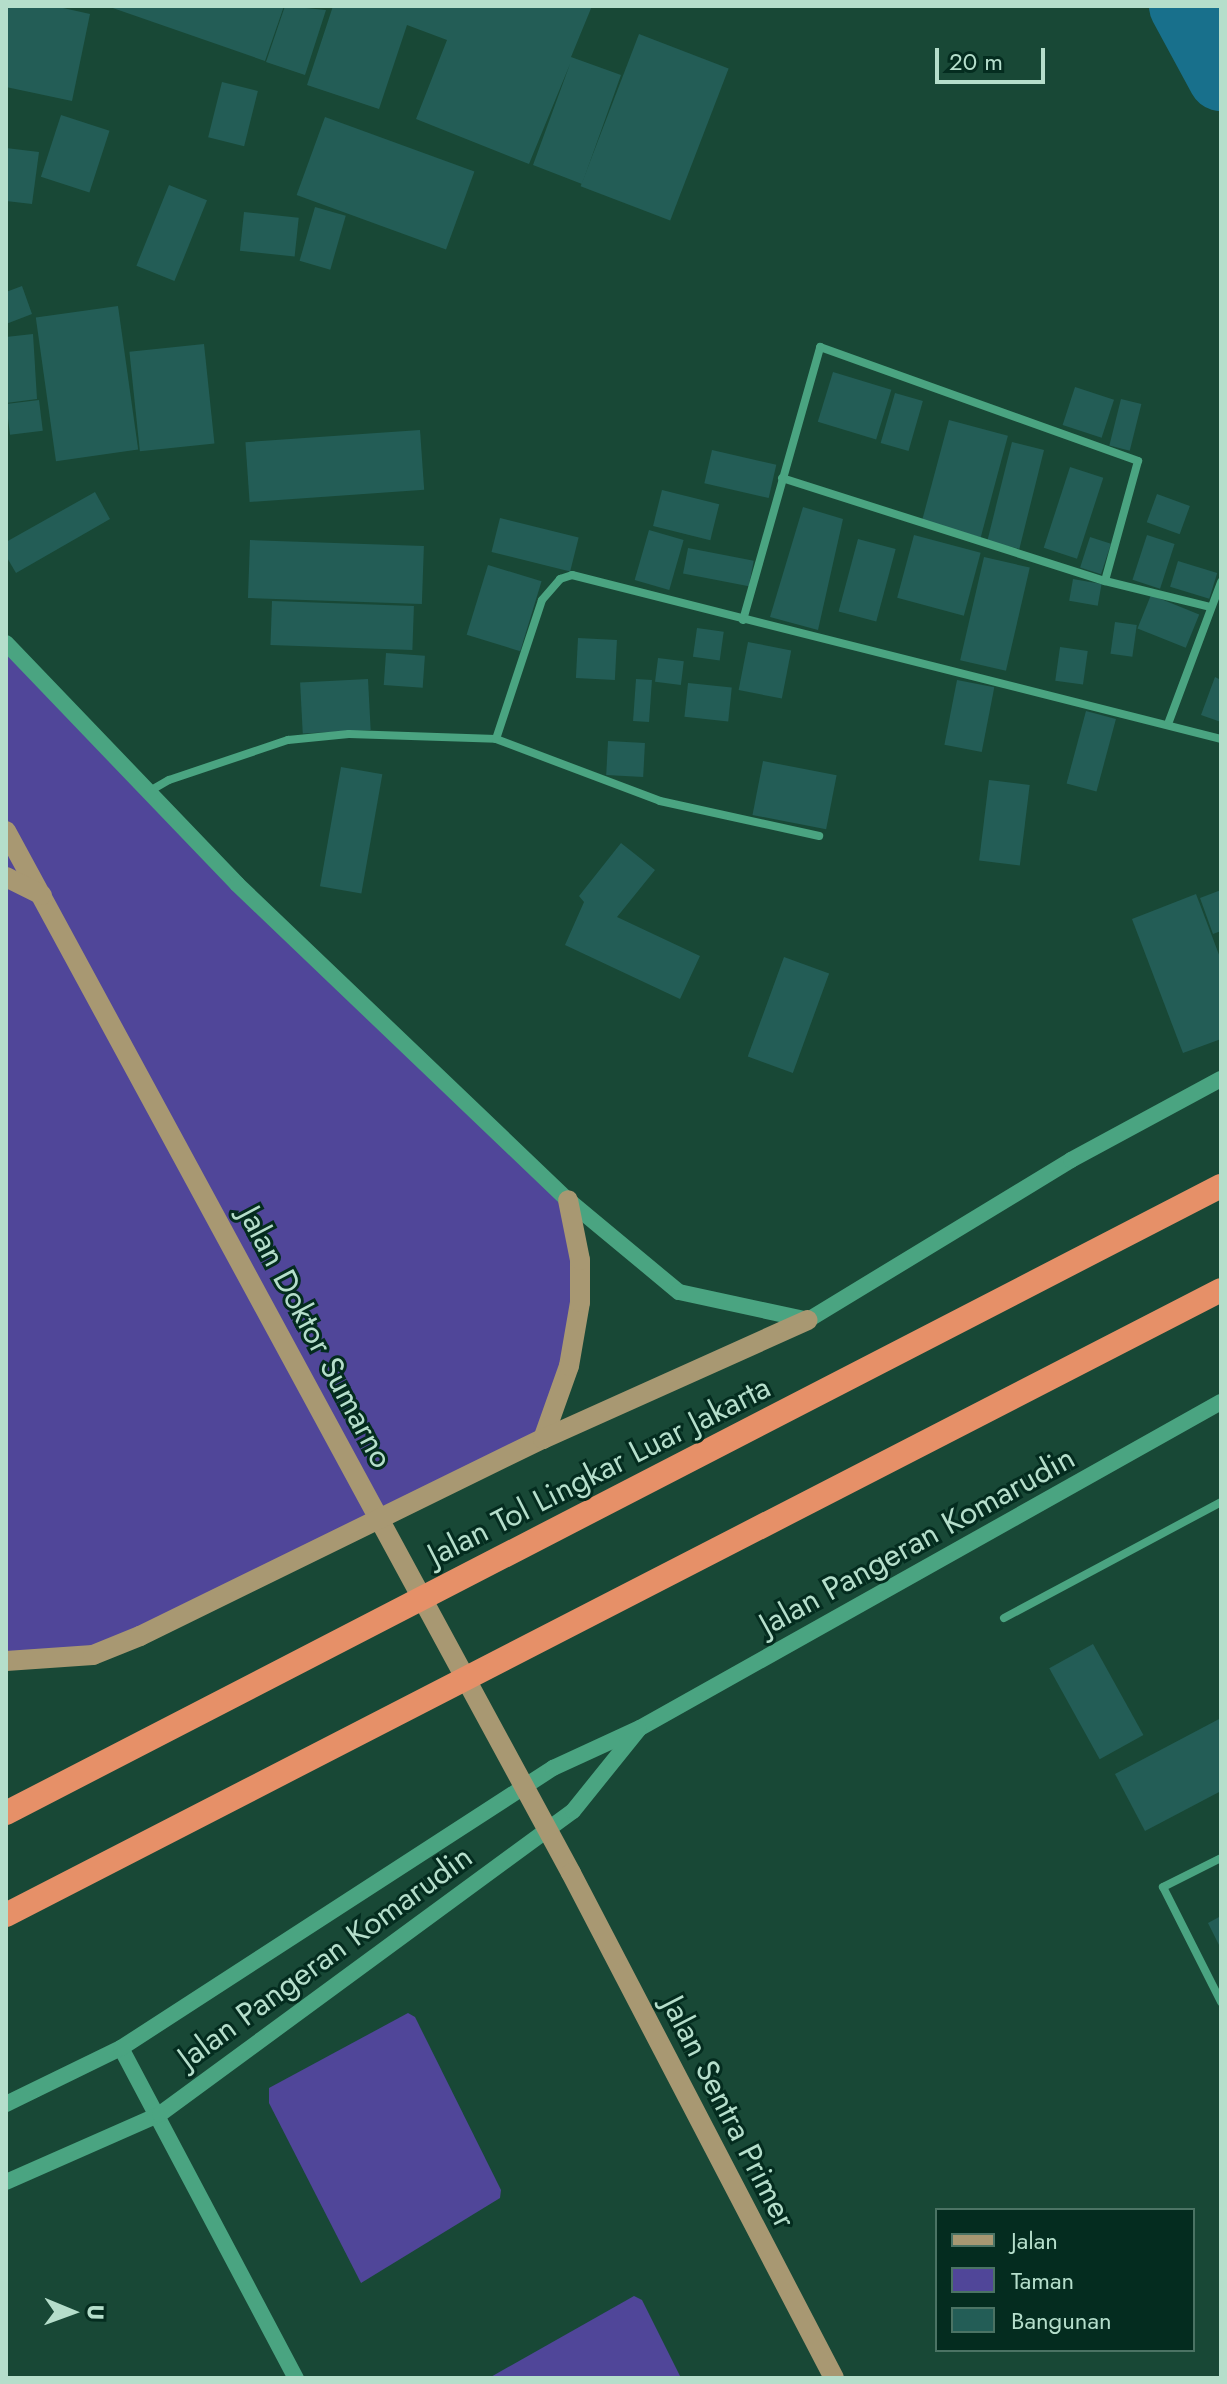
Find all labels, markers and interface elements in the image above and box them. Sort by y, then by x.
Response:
scale bar [939,32,1049,82]
text: 20 m [949,44,1003,79]
street label: Jalan Doktor Sumarno [231,1199,401,1475]
street label: Jalan Tol Lingkar Luar Jakarta [421,1368,777,1574]
street label: Jalan Pangeran Komarudin [753,1438,1081,1644]
street label: Jalan Pangeran Komarudin [170,1837,480,2077]
street label: Jalan Sentra Primer [654,1990,804,2234]
legend [935,2208,1195,2352]
text: Jalan [1011,2223,1058,2258]
text: Taman [1011,2263,1074,2298]
north arrow [32,2272,112,2352]
text: Bangunan [1011,2303,1112,2338]
text: U [80,2304,112,2320]

